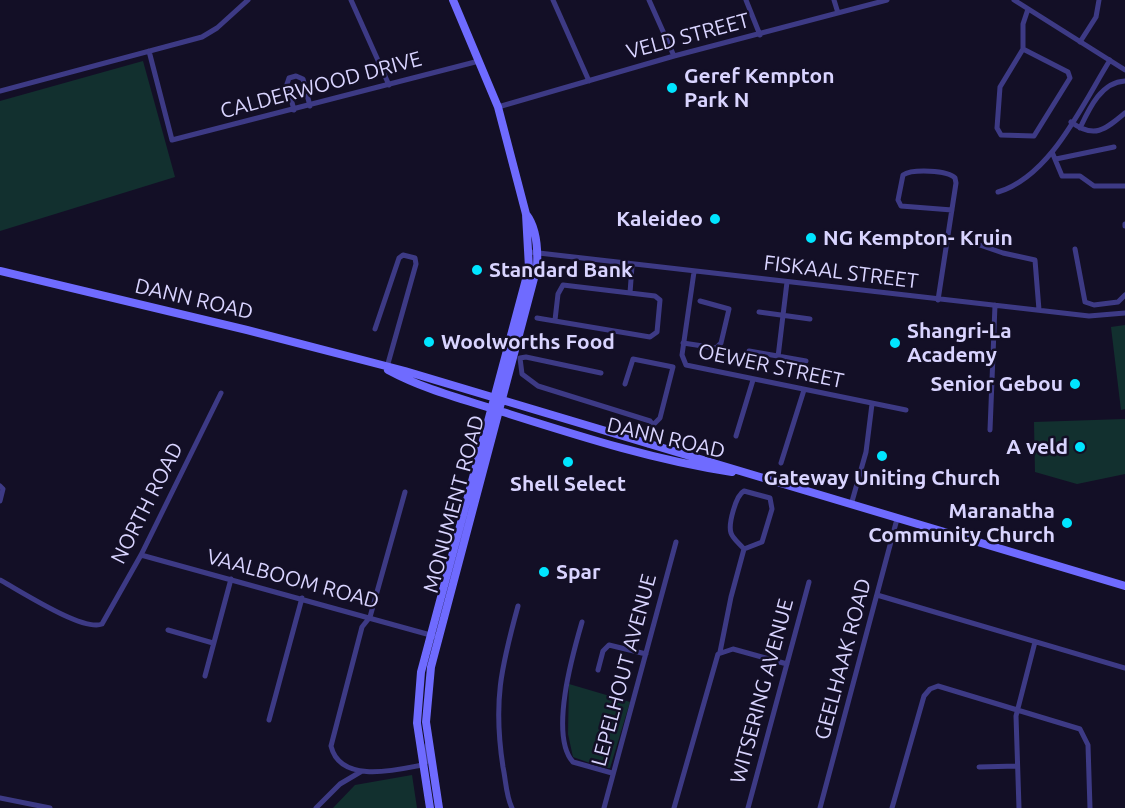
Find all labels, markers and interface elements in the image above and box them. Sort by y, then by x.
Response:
street label: VELD STREET [624,7,752,65]
street label: CALDERWOOD DRIVE [218,46,424,124]
place label: Geref Kempton Park N [684,63,835,113]
marker: Geref Kempton Park N [665,81,679,95]
place label: Kaleideo [616,206,703,232]
marker: Kaleideo [708,212,722,226]
place label: NG Kempton- Kruin [823,225,1013,251]
marker: NG Kempton- Kruin [804,231,818,245]
street label: FISKAAL STREET [762,250,920,294]
place label: Standard Bank [489,257,633,283]
marker: Standard Bank [470,263,484,277]
street label: DANN ROAD [132,273,256,325]
place label: Shangri-La Academy [907,318,1012,368]
place label: Woolworths Food [441,329,615,355]
marker: Woolworths Food [422,335,436,349]
marker: Shangri-La Academy [888,336,902,350]
street label: OEWER STREET [696,338,846,394]
place label: Senior Gebou [930,371,1063,397]
marker: Senior Gebou [1068,377,1082,391]
street label: MONUMENT ROAD [418,412,490,596]
street label: DANN ROAD [604,412,728,464]
place label: A veld [1006,434,1068,460]
street label: NORTH ROAD [106,438,188,568]
marker: A veld [1073,440,1087,454]
marker: Gateway Uniting Church [875,449,889,463]
marker: Shell Select [561,455,575,469]
place label: Gateway Uniting Church [764,465,1000,491]
place label: Shell Select [510,471,626,497]
place label: Maranatha Community Church [868,498,1055,548]
marker: Maranatha Community Church [1060,516,1074,530]
street label: VAALBOOM ROAD [204,544,382,614]
place label: Spar [556,559,601,585]
marker: Spar [537,565,551,579]
street label: LEPELHOUT AVENUE [586,571,662,769]
street label: GEELHAAK ROAD [809,576,877,742]
street label: WITSERING AVENUE [725,596,799,786]

